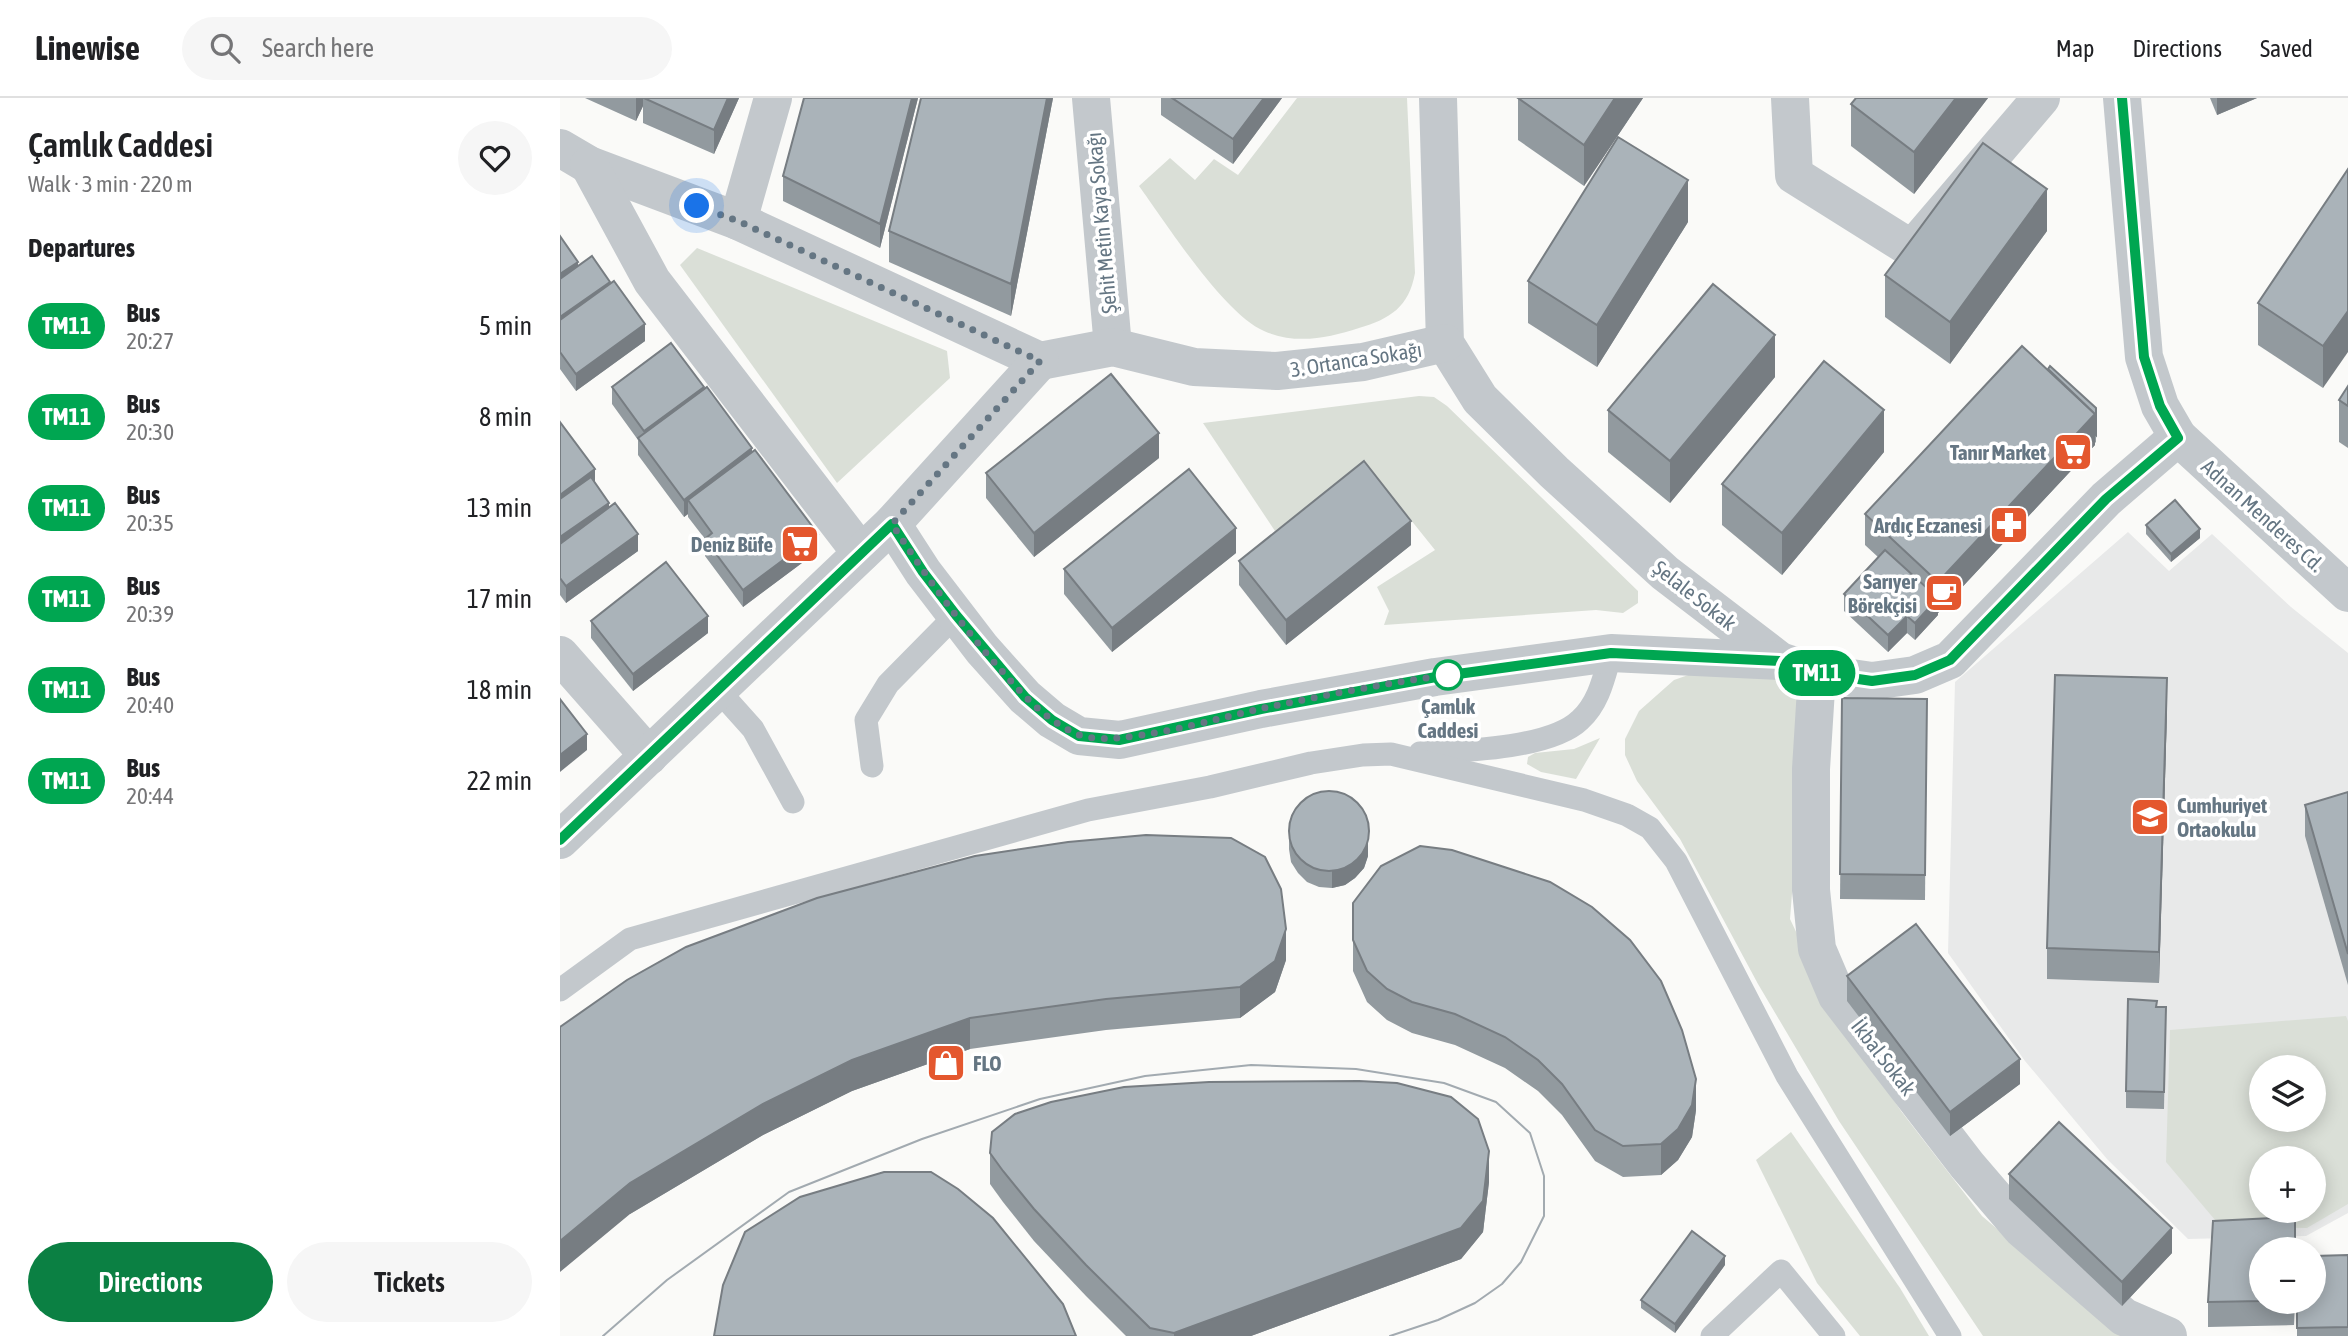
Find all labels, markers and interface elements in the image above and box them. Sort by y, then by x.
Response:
search box [182,17,672,80]
text: Linewise [35,29,140,67]
icon: search [206,29,244,67]
text: Search here [262,33,374,63]
text: Map [2056,35,2094,62]
text: Directions [2132,35,2222,62]
text: Saved [2260,35,2313,62]
button: heart [458,121,532,195]
text: Çamlık Caddesi [28,126,213,164]
street label: Şehit Metin Kaya Sokağı [1081,131,1121,315]
text: Walk · 3 min · 220 m [28,171,192,197]
your location [679,188,714,223]
text: Departures [28,233,135,263]
text: Bus [126,298,160,328]
text: 5 min [479,311,532,341]
text: TM11 [42,312,91,339]
text: 20:27 [126,328,174,354]
street label: 3. Ortanca Sokağı [1289,337,1423,381]
text: Bus [126,389,160,419]
text: 8 min [479,402,532,432]
text: TM11 [42,403,91,430]
text: 20:30 [126,419,174,445]
supermarket icon: Tanır Market [2052,431,2094,473]
place label: Tanır Market [1950,440,2046,464]
street label: Adnan Menderes Cd. [2197,454,2329,576]
text: Bus [126,480,160,510]
text: 13 min [467,493,532,523]
text: TM11 [42,494,91,521]
pharmacy icon: Ardıç Eczanesi [1988,504,2030,546]
text: 20:35 [126,510,174,536]
place label: Ardıç Eczanesi [1873,513,1982,537]
supermarket icon: Deniz Büfe [779,523,821,565]
place label: Deniz Büfe [691,532,773,556]
street label: Şelale Sokak [1649,555,1741,635]
place label: Sarıyer Börekçisi [1848,569,1918,617]
text: Bus [126,571,160,601]
cafe icon: Sarıyer Börekçisi [1923,572,1965,614]
text: 17 min [467,584,532,614]
text: TM11 [42,585,91,612]
text: 20:39 [126,601,174,627]
line badge: TM11 [1768,650,1866,696]
text: TM11 [1792,659,1842,686]
marker: Çamlık Caddesi [1433,660,1463,690]
text: Bus [126,662,160,692]
text: 18 min [467,675,532,705]
text: TM11 [42,676,91,703]
text: 20:40 [126,692,174,718]
place label: Çamlık Caddesi [1418,694,1478,742]
text: Bus [126,753,160,783]
text: 22 min [467,766,532,796]
text: TM11 [42,767,91,794]
text: 20:44 [126,783,174,809]
place label: Cumhuriyet Ortaokulu [2177,793,2267,841]
school or university icon: Cumhuriyet Ortaokulu [2129,796,2171,838]
street label: İkbal Sokak [1847,1014,1921,1100]
shop icon: FLO [925,1042,967,1084]
place label: FLO [973,1051,1001,1075]
map controls [2249,1055,2326,1314]
button: layers [2249,1055,2326,1132]
button: + [2249,1146,2326,1223]
button: − [2249,1237,2326,1314]
button: Directions [28,1242,273,1322]
button: Tickets [287,1242,532,1322]

